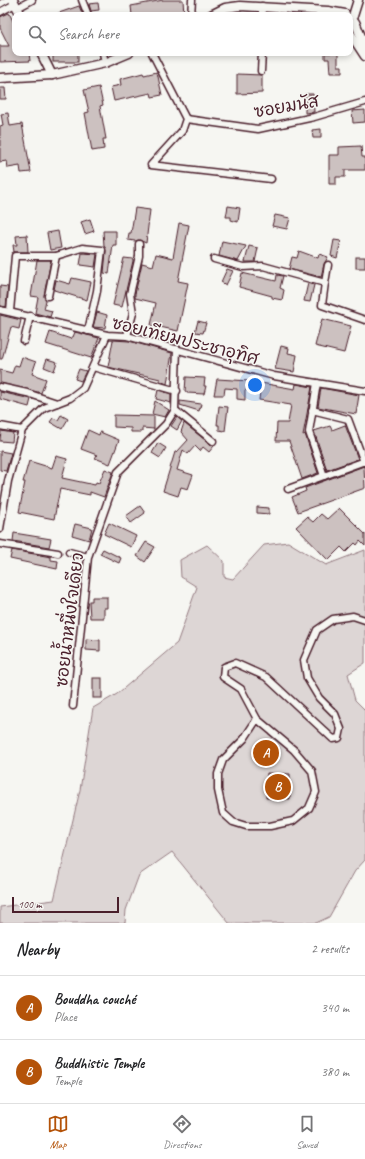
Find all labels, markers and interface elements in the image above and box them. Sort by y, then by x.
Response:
search box [12,12,353,56]
icon: search [26,23,48,45]
text: Search here [58,25,119,44]
street label: ซอยมนัส [252,90,322,122]
street label: ซอยเทียมประชาอุทิศ [109,312,261,371]
your location [245,375,265,395]
street label: ซอยน้ำหนึ่งใจเดียว [46,551,88,689]
pin: A [253,738,279,768]
pin: B [265,772,291,802]
scale bar [12,895,119,914]
text: 100 m [18,897,42,911]
text: Nearby [16,939,59,960]
text: 2 results [311,941,349,957]
text: Bouddha couché [54,990,135,1009]
text: A [26,1000,32,1016]
text: 340 m [321,1000,349,1016]
text: Place [54,1009,77,1025]
text: Buddhistic Temple [54,1054,144,1073]
text: B [26,1064,32,1080]
text: 380 m [321,1064,349,1080]
text: Temple [54,1073,82,1089]
tab: Map [47,1113,69,1151]
tab: Directions [163,1113,202,1151]
tab: Saved [296,1113,318,1151]

